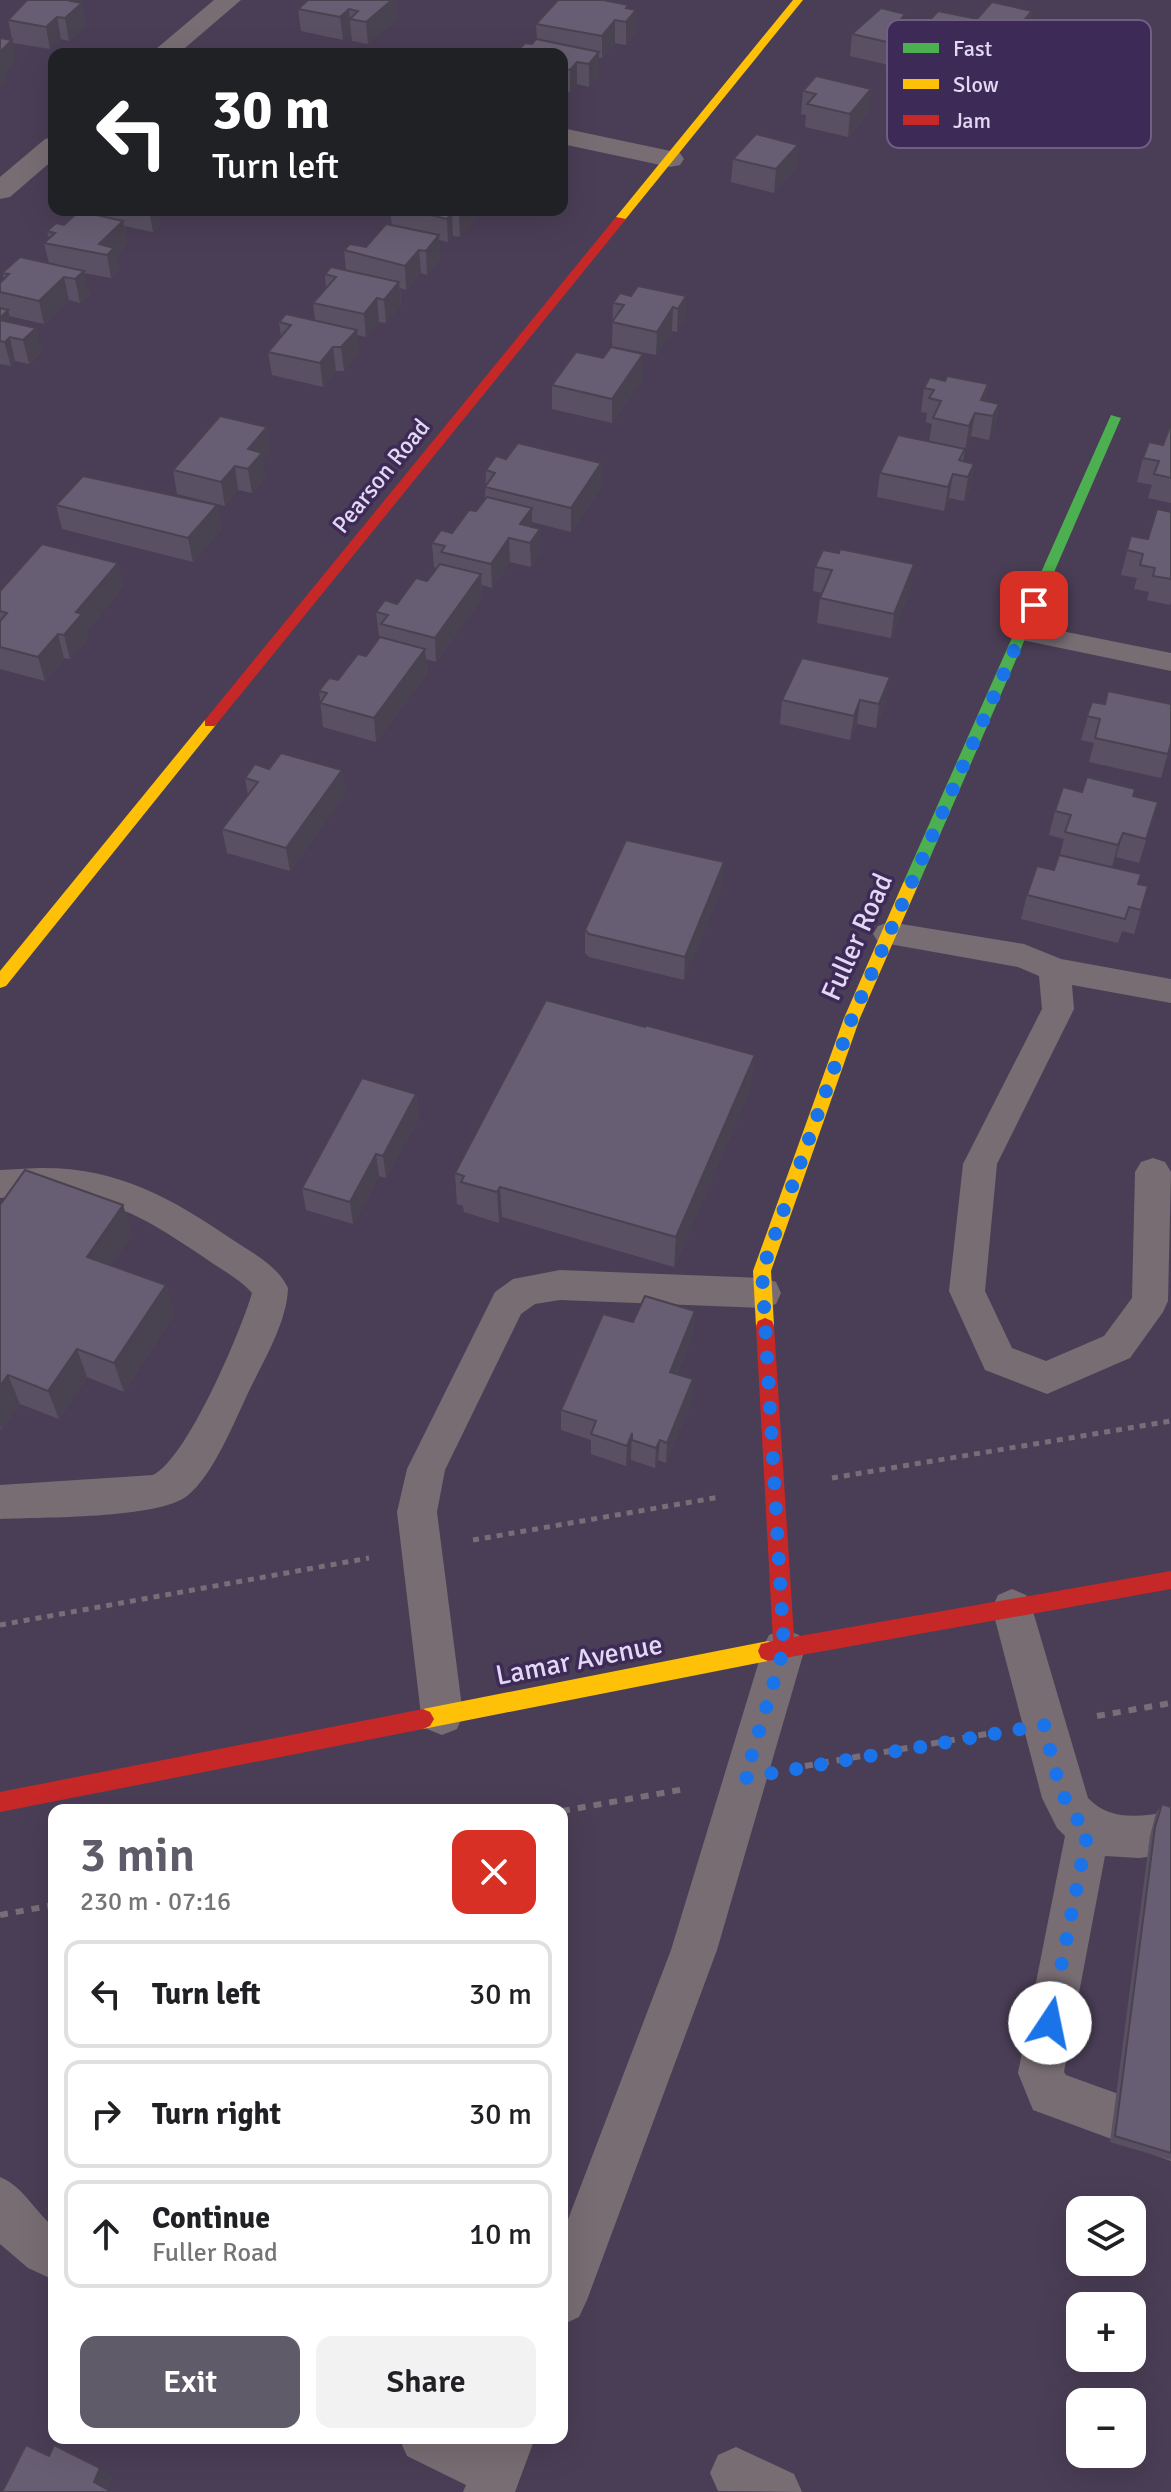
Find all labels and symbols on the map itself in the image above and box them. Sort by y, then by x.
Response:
legend [887,20,1151,148]
text: Fast [953,35,993,62]
text: Slow [953,71,999,98]
text: Jam [953,107,991,134]
street label: Pearson Road [326,413,436,539]
pin [1000,571,1068,639]
street label: Fuller Road [814,868,900,1006]
street label: Lamar Avenue [493,1627,665,1693]
position arrow [1008,1981,1092,2065]

